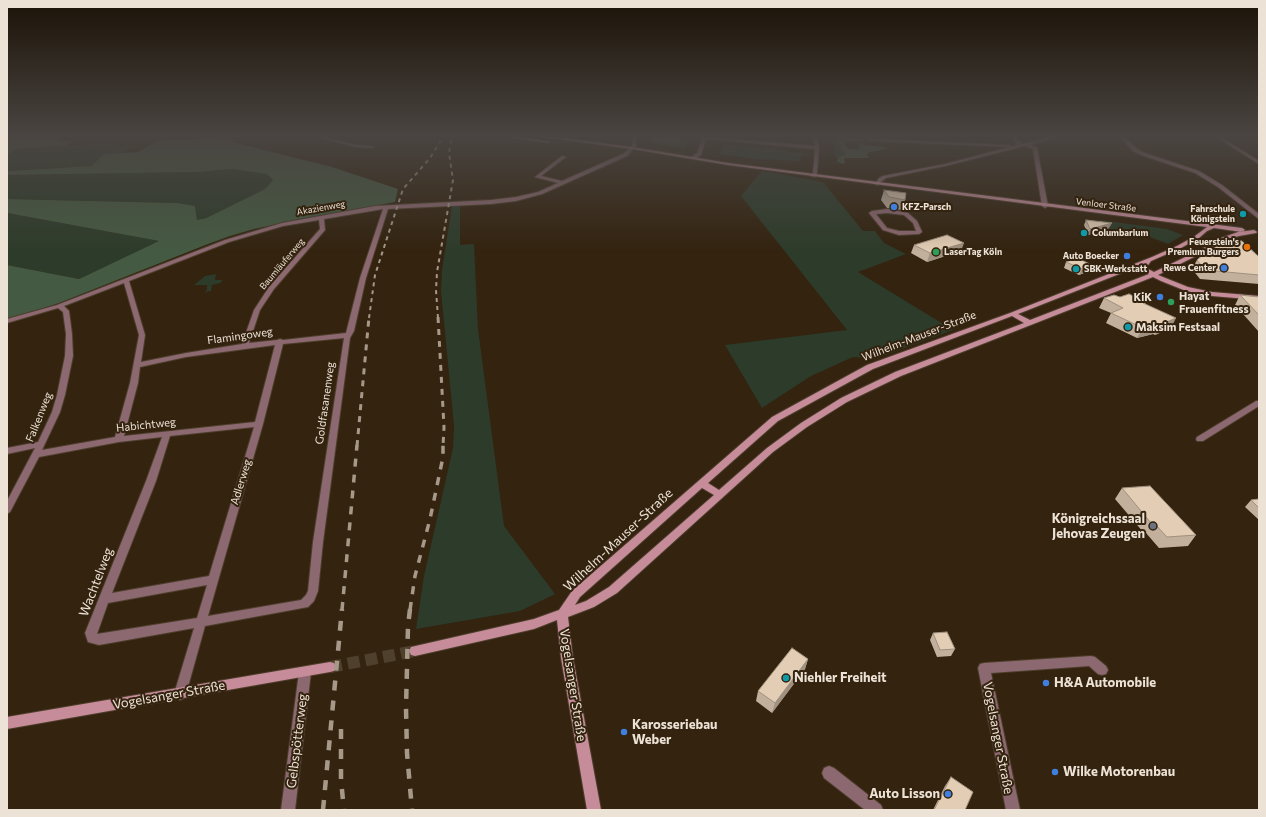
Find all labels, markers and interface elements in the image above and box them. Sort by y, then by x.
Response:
street label: Venloer Straße [1075,196,1137,214]
street label: Akazienweg [296,198,346,218]
marker: KFZ-Parsch [889,202,899,212]
place label: KFZ-Parsch [902,202,951,212]
place label: Fahrschule Königstein [1190,204,1235,225]
marker: Fahrschule Königstein [1238,209,1248,219]
marker: Columbarium [1079,228,1089,238]
place label: Columbarium [1092,228,1148,238]
street label: Baumläuferweg [257,236,307,292]
place label: Feuerstein's Premium Burgers [1168,237,1239,258]
marker: Feuerstein's Premium Burgers [1242,242,1252,252]
marker: LaserTag Köln [931,247,941,257]
place label: LaserTag Köln [944,247,1002,257]
place label: Auto Boecker [1063,251,1119,261]
marker: Auto Boecker [1122,251,1132,261]
place label: Rewe Center [1163,263,1216,273]
marker: Rewe Center [1219,263,1229,273]
marker: SBK-Werkstatt [1071,264,1081,274]
place label: SBK-Werkstatt [1084,264,1147,274]
place label: Hayat Frauenfitness [1179,289,1249,315]
place label: KiK [1134,290,1152,304]
marker: KiK [1155,292,1165,302]
marker: Hayat Frauenfitness [1166,297,1176,307]
street label: Wilhelm-Mauser-Straße [860,308,978,364]
place label: Maksim Festsaal [1136,320,1220,334]
marker: Maksim Festsaal [1123,322,1133,332]
street label: Flamingoweg [206,325,274,347]
street label: Goldfasanenweg [313,361,337,445]
street label: Falkenweg [23,390,55,444]
street label: Habichtweg [115,415,177,435]
street label: Adlerweg [228,458,254,506]
street label: Wilhelm-Mauser-Straße [560,485,676,595]
place label: Königreichssaal Jehovas Zeugen [1052,511,1145,542]
marker: Königreichssaal Jehovas Zeugen [1148,521,1158,531]
street label: Wachtelweg [76,545,116,619]
street label: Vogelsanger Straße [556,628,590,742]
place label: Niehler Freiheit [794,670,886,686]
marker: Niehler Freiheit [781,673,791,683]
place label: H&A Automobile [1054,675,1156,691]
street label: Vogelsanger Straße [112,677,226,713]
marker: H&A Automobile [1041,678,1051,688]
street label: Vogelsanger Straße [979,681,1017,795]
street label: Gelbspötterweg [283,693,311,789]
place label: Karosseriebau Weber [632,717,717,748]
marker: Karosseriebau Weber [619,727,629,737]
place label: Wilke Motorenbau [1063,764,1175,780]
marker: Wilke Motorenbau [1050,767,1060,777]
place label: Auto Lisson [869,786,940,802]
marker: Auto Lisson [943,789,953,799]

